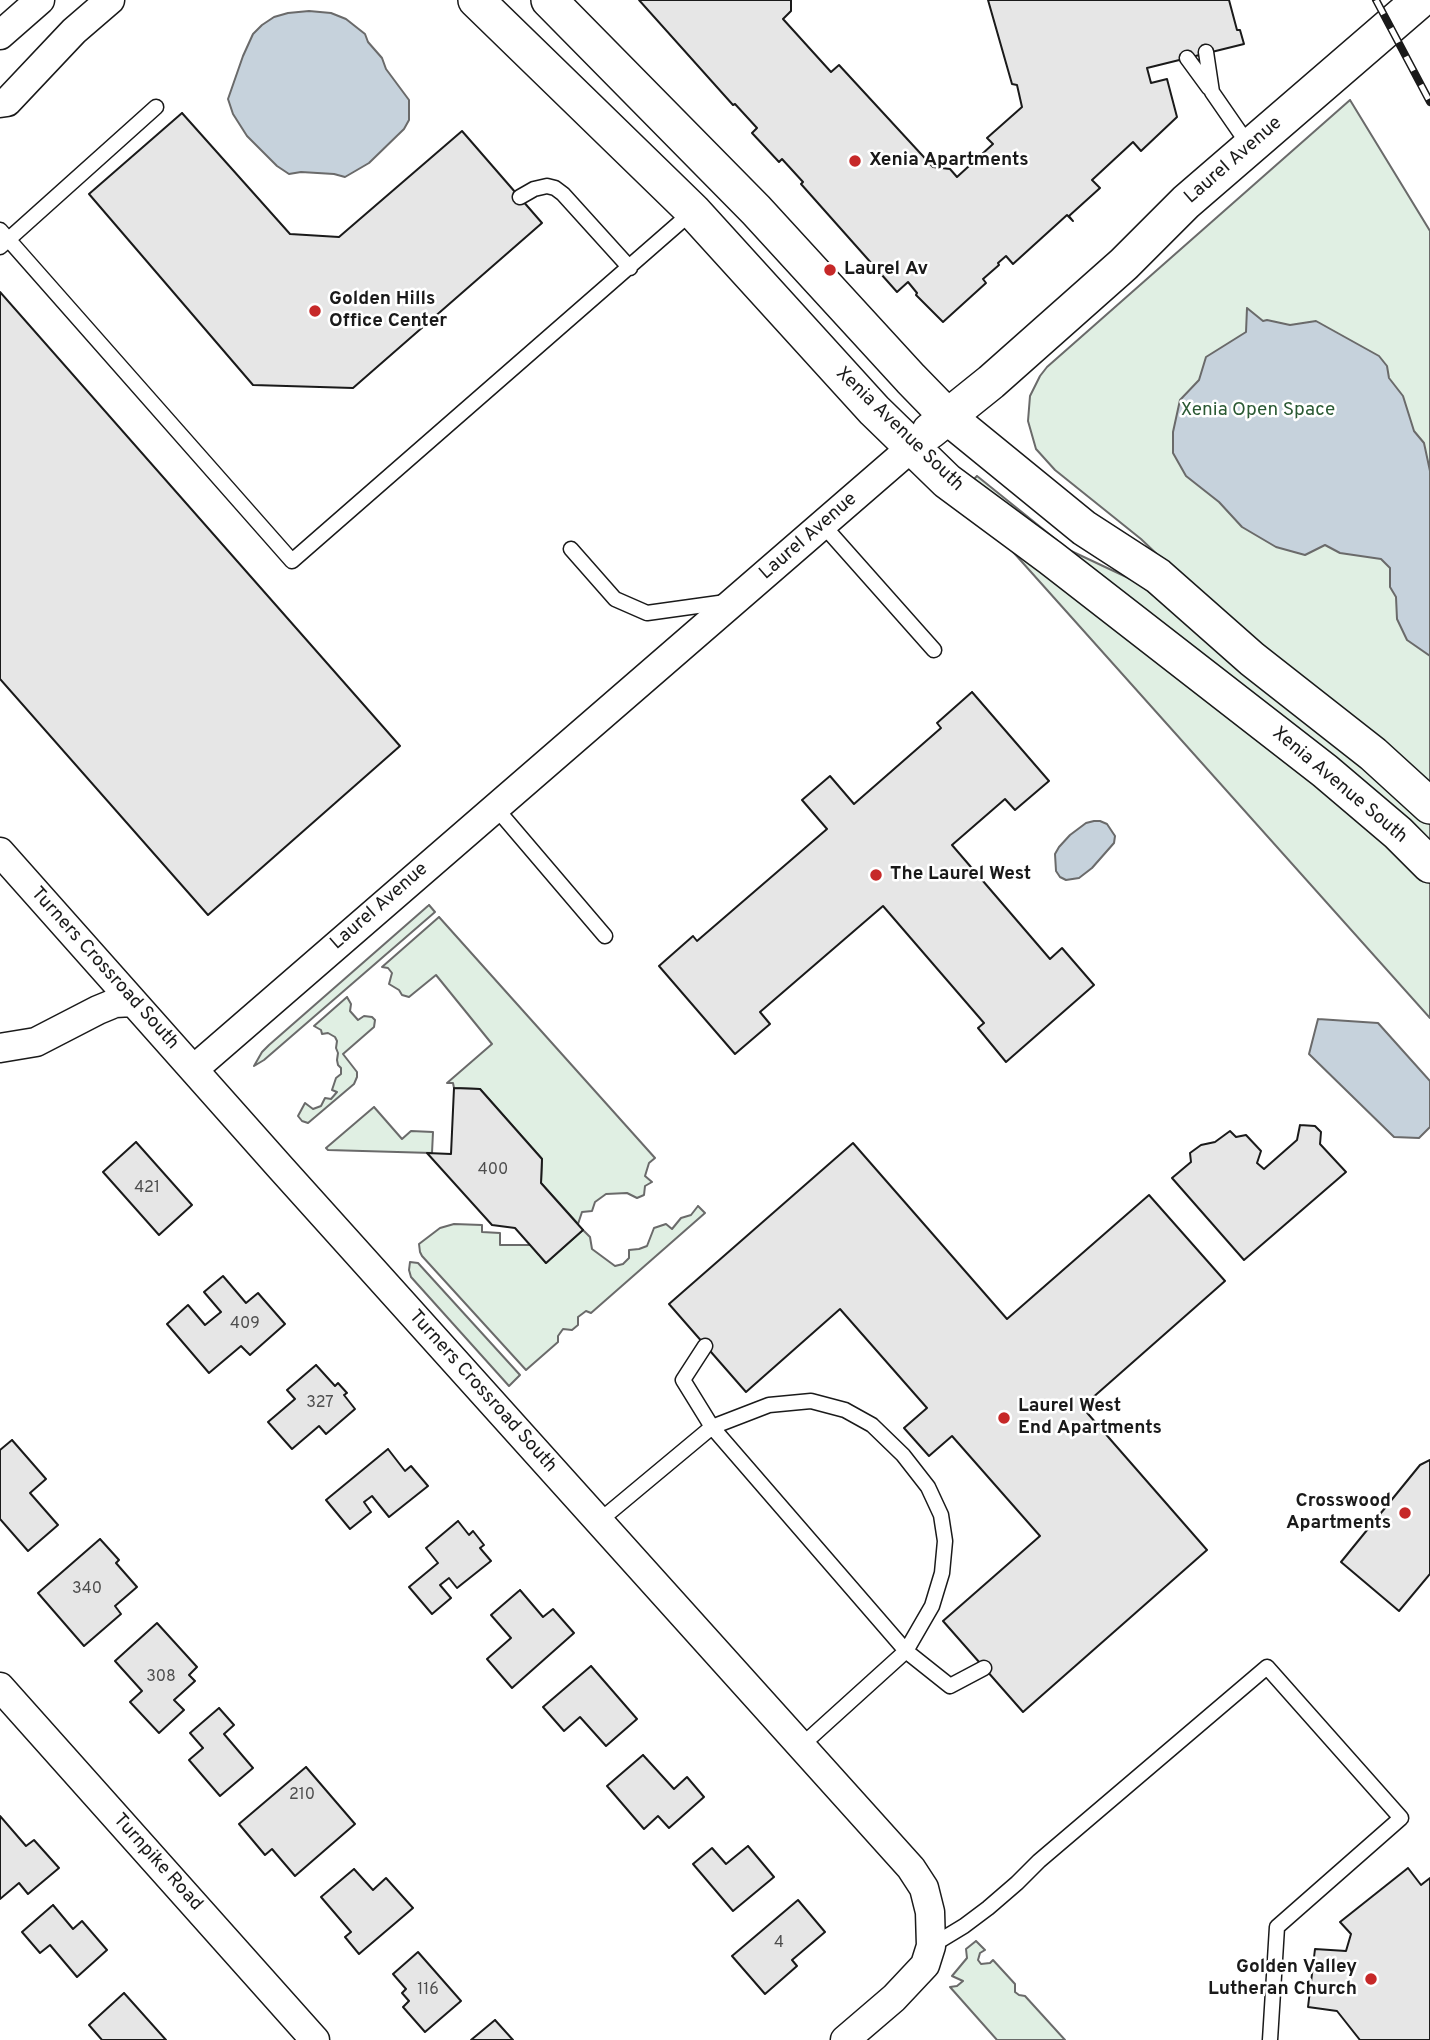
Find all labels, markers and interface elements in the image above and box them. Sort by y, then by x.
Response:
street label: Laurel Avenue [1181,113,1287,209]
place label: Xenia Apartments [869,150,1029,172]
marker: Xenia Apartments [847,153,863,169]
place label: Laurel Av [844,259,928,281]
marker: Laurel Av [822,262,838,278]
place label: Golden Hills Office Center [329,289,447,333]
marker: Golden Hills Office Center [307,303,323,319]
street label: Xenia Avenue South [830,363,968,497]
park label: Xenia Open Space [1181,400,1335,422]
street label: Laurel Avenue [756,489,862,585]
street label: Xenia Avenue South [1267,723,1411,849]
street label: Laurel Avenue [327,859,433,955]
place label: The Laurel West [890,864,1031,886]
marker: The Laurel West [868,867,884,883]
street label: Turners Crossroad South [25,883,183,1055]
house number: 400 [478,1161,508,1181]
house number: 421 [134,1179,160,1199]
street label: Turners Crossroad South [403,1306,561,1478]
house number: 409 [230,1315,260,1335]
house number: 327 [306,1394,334,1414]
place label: Laurel West End Apartments [1018,1396,1162,1440]
marker: Laurel West End Apartments [996,1410,1012,1426]
place label: Crosswood Apartments [1286,1491,1391,1535]
marker: Crosswood Apartments [1397,1505,1413,1521]
house number: 340 [72,1580,102,1600]
house number: 308 [146,1668,176,1688]
house number: 210 [289,1786,315,1806]
street label: Turnpike Road [107,1810,207,1916]
house number: 4 [774,1934,784,1954]
place label: Golden Valley Lutheran Church [1208,1957,1357,2001]
marker: Golden Valley Lutheran Church [1363,1971,1379,1987]
house number: 116 [417,1981,439,2001]

